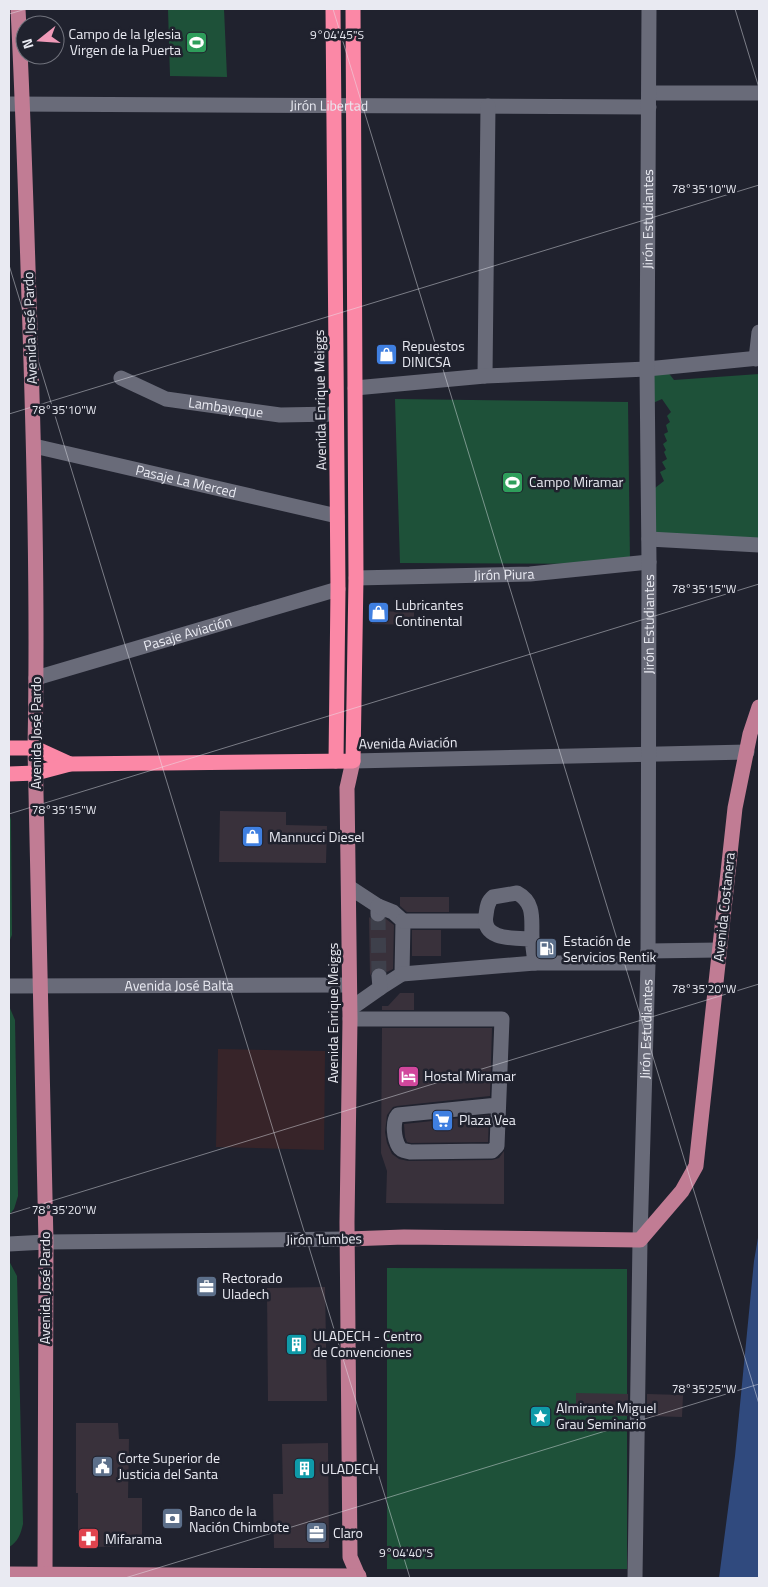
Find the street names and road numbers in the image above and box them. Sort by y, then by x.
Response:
street label: Jirón Libertad [290,94,368,116]
street label: Jirón Estudiantes [637,169,658,269]
street label: Avenida José Pardo [17,271,42,385]
street label: Avenida Enrique Meiggs [308,329,331,471]
street label: Lambayeque [187,391,265,423]
street label: Pasaje La Merced [134,459,239,502]
street label: Jirón Piura [473,563,535,585]
street label: Jirón Estudiantes [638,574,659,674]
street label: Pasaje Aviación [141,610,234,656]
street label: Avenida José Pardo [25,677,46,789]
street label: Avenida Aviación [358,731,458,754]
street label: Avenida Costanera [707,851,740,963]
street label: Avenida Enrique Meiggs [322,943,343,1083]
street label: Avenida José Balta [125,974,233,996]
street label: Jirón Estudiantes [634,979,658,1079]
street label: Jirón Tumbes [286,1227,362,1250]
street label: Avenida José Pardo [34,1232,55,1344]

